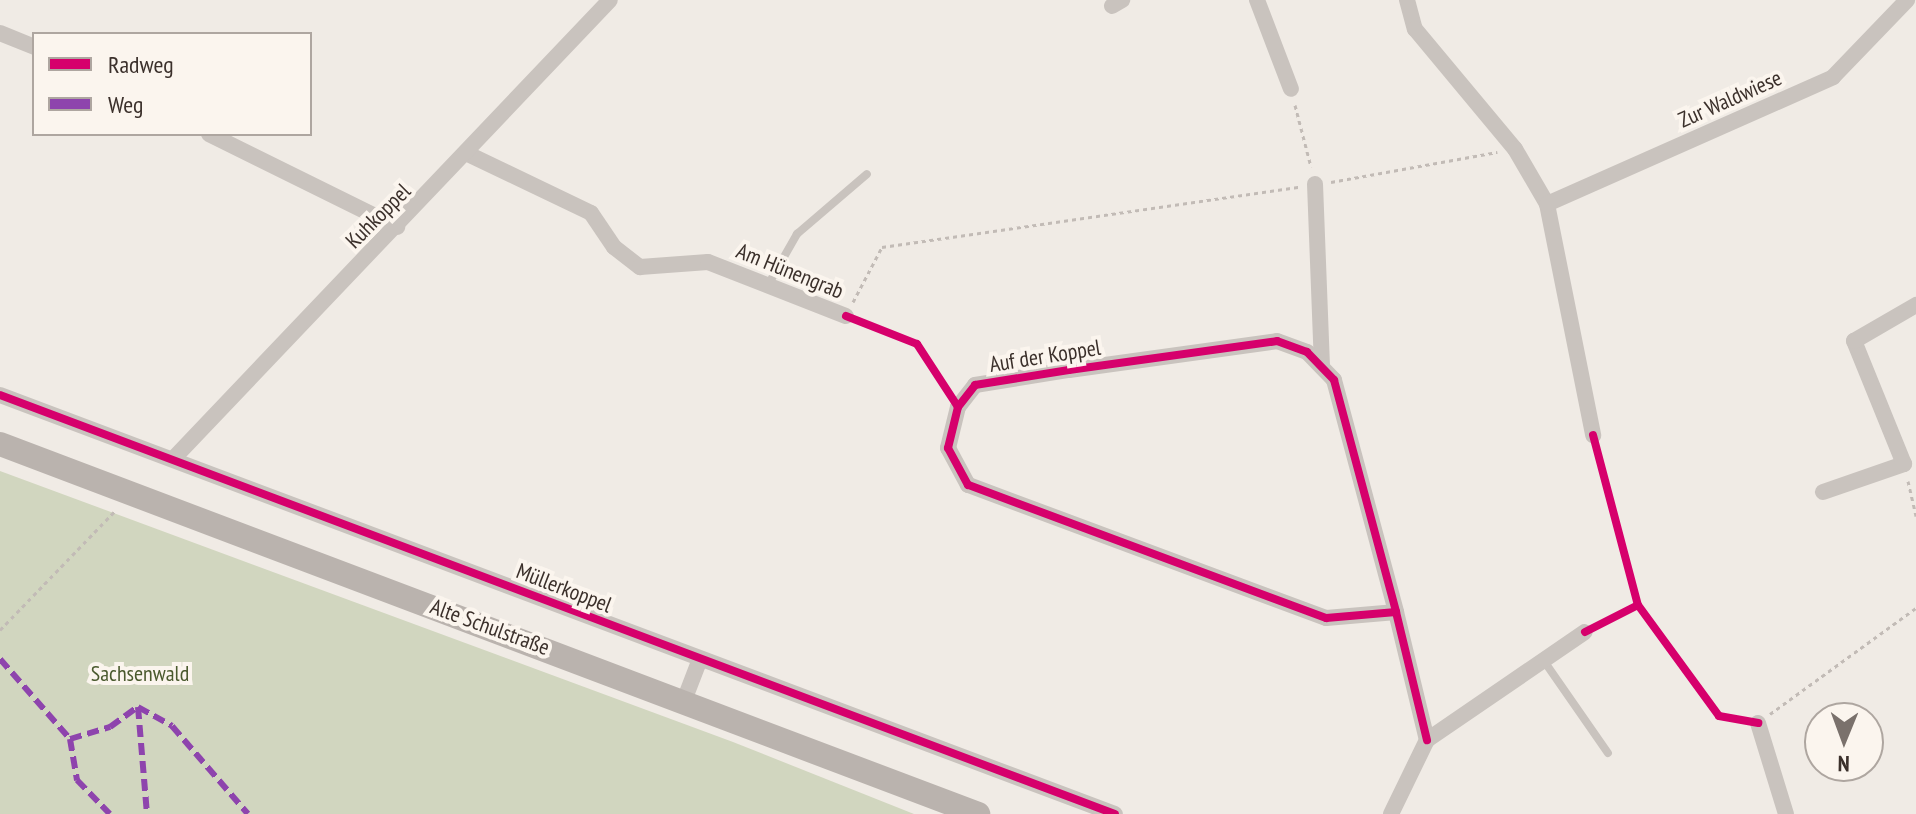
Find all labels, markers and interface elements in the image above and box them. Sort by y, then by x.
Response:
legend [32,32,312,136]
text: Radweg [108,49,174,80]
street label: Zur Waldwiese [1674,64,1786,134]
text: Weg [108,89,143,120]
street label: Kuhkoppel [340,178,416,254]
street label: Am Hünengrab [733,238,847,304]
street label: Auf der Koppel [987,334,1103,378]
street label: Müllerkoppel [513,558,615,618]
street label: Alte Schulstraße [427,593,553,661]
park label: Sachsenwald [91,661,189,687]
north arrow [1804,702,1884,782]
text: N [1837,750,1850,778]

